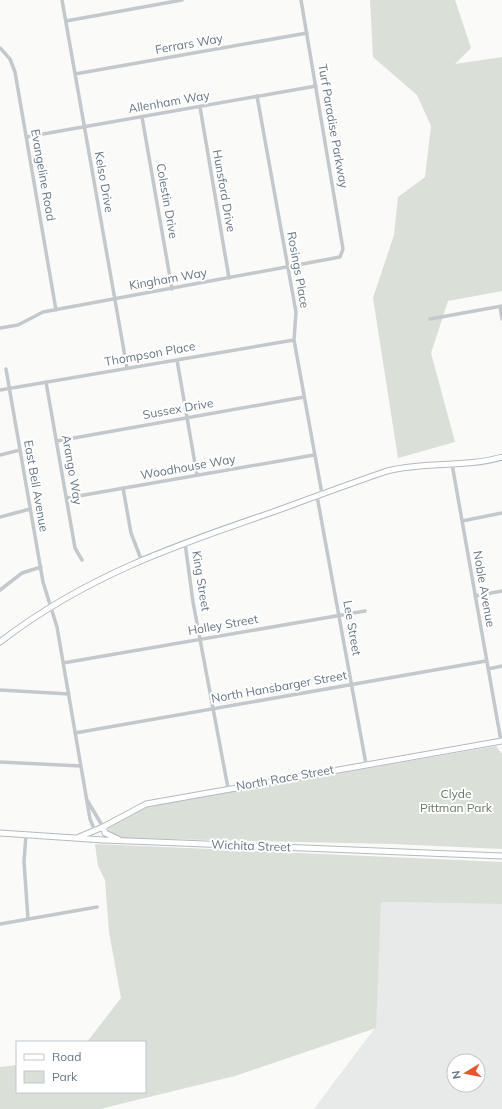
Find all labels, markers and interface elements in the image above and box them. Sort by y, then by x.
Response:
street label: Ferrars Way [154,30,225,57]
street label: Turf Paradise Parkway [315,63,352,190]
street label: Allenham Way [127,87,211,116]
street label: Evangeline Road [28,128,59,222]
street label: Hunsford Drive [210,149,239,233]
street label: Kelso Drive [92,150,117,214]
street label: Colestin Drive [153,162,181,240]
street label: Rosings Place [284,230,313,309]
street label: Kingham Way [128,264,209,293]
street label: Thompson Place [103,338,197,369]
street label: Sussex Drive [141,395,214,422]
street label: Arango Way [59,434,86,507]
street label: East Bell Avenue [21,439,52,533]
street label: Woodhouse Way [139,451,237,482]
street label: King Street [189,550,214,612]
street label: Noble Avenue [470,550,499,628]
street label: Lee Street [340,599,365,657]
street label: Holley Street [187,611,259,638]
street label: North Hansbarger Street [210,667,348,706]
street label: North Race Street [235,762,335,793]
park label: Clyde Pittman Park [420,786,493,815]
street label: Wichita Street [211,837,291,854]
legend [16,1041,146,1093]
text: Road [52,1049,81,1064]
north arrow [446,1053,486,1093]
text: Park [52,1069,78,1084]
text: N [449,1069,464,1080]

